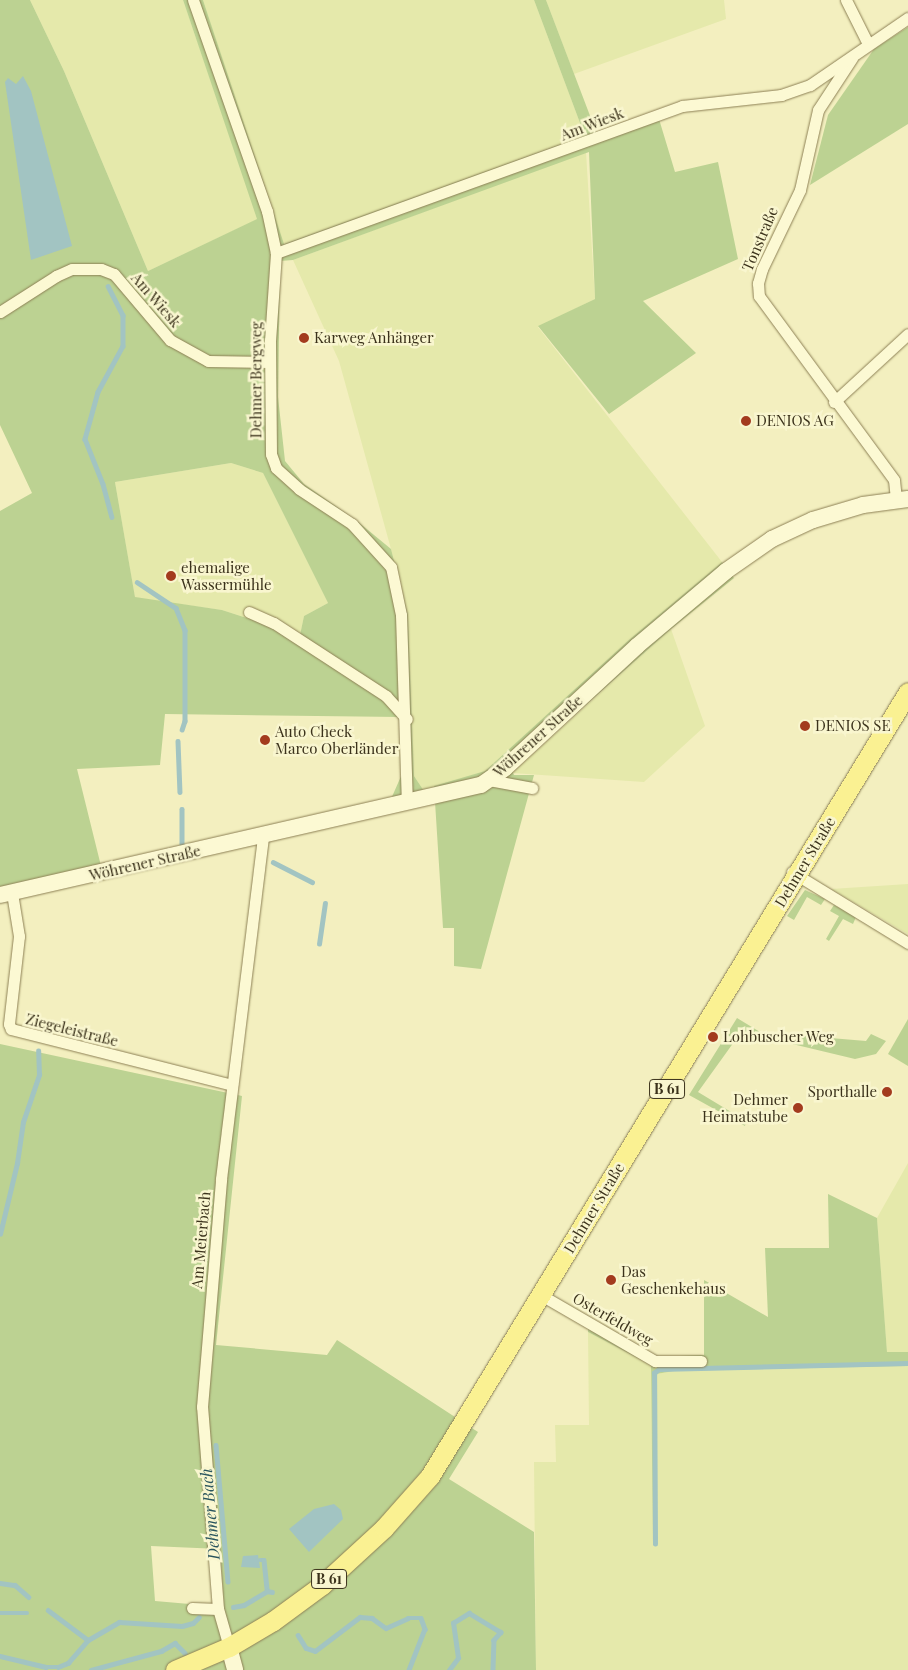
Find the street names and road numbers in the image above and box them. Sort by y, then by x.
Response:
street label: Am Wiesk [558,104,626,144]
street label: Tonstraße [738,204,782,274]
street label: Am Wiesk [127,269,185,331]
street label: Dehmer Bergweg [247,322,265,438]
street label: Wöhrener Straße [490,691,586,781]
street label: Dehmer Straße [771,813,839,911]
street label: Wöhrener Straße [87,841,203,885]
street label: Ziegeleistraße [24,1010,120,1050]
road number: B 61 [648,1078,686,1100]
street label: Dehmer Straße [560,1159,628,1257]
street label: Am Meierbach [188,1191,214,1289]
street label: Osterfeldweg [570,1289,656,1349]
road number: B 61 [310,1568,348,1590]

